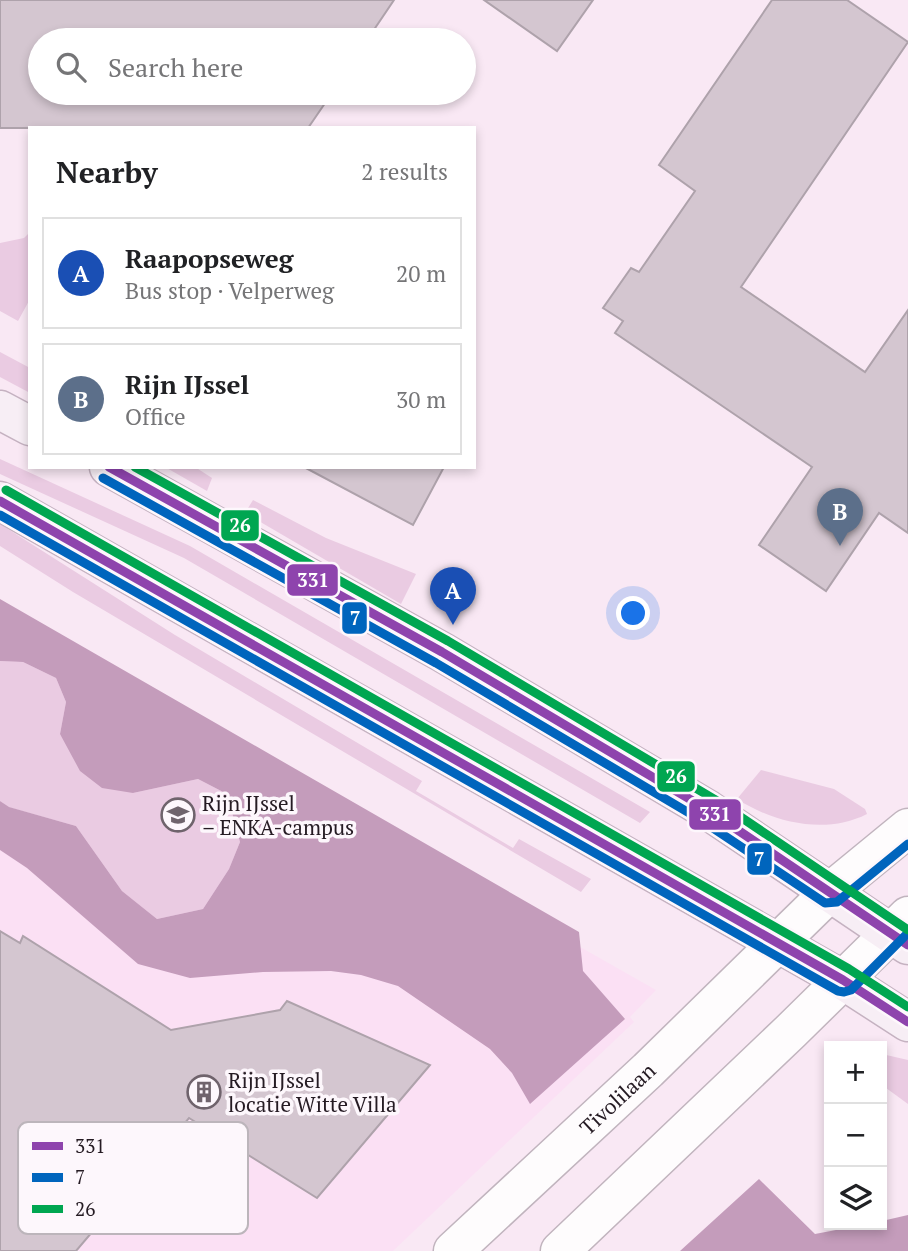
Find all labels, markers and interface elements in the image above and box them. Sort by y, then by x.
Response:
search box [28,28,476,105]
icon: search [52,48,90,86]
text: Search here [108,50,243,84]
text: Nearby [56,152,158,192]
text: 2 results [361,156,448,187]
text: Raapopseweg [125,241,293,275]
text: A [73,258,89,289]
text: 20 m [396,258,446,289]
text: Bus stop · Velperweg [125,275,334,306]
text: Rijn IJssel [125,367,249,401]
text: B [74,384,88,415]
text: 30 m [396,384,446,415]
text: Office [125,401,186,432]
pin: B [817,488,863,546]
line badge: 26 [220,509,260,542]
text: 26 [229,512,251,537]
line badge: 331 [286,563,339,597]
text: 331 [297,567,329,592]
pin: A [430,567,476,625]
your location [616,596,650,630]
line badge: 7 [341,601,368,635]
text: 7 [350,605,360,630]
line badge: 26 [656,760,696,793]
text: 26 [665,763,687,788]
place label: Rijn IJssel – ENKA-campus [202,789,354,841]
school or university icon: Rijn IJssel – ENKA-campus [159,796,197,834]
line badge: 331 [688,798,742,831]
text: 331 [699,801,731,826]
line badge: 7 [746,842,773,876]
text: 7 [754,846,764,871]
map controls [824,1041,887,1230]
button: + [824,1041,887,1104]
street label: Tivolilaan [573,1056,661,1141]
place label: Rijn IJssel locatie Witte Villa [228,1066,397,1118]
building icon: Rijn IJssel locatie Witte Villa [185,1073,223,1111]
button: − [824,1104,887,1167]
legend [18,1122,248,1234]
text: 331 [75,1133,105,1158]
text: 7 [75,1164,85,1189]
button: layers [824,1167,887,1230]
text: 26 [75,1196,95,1221]

